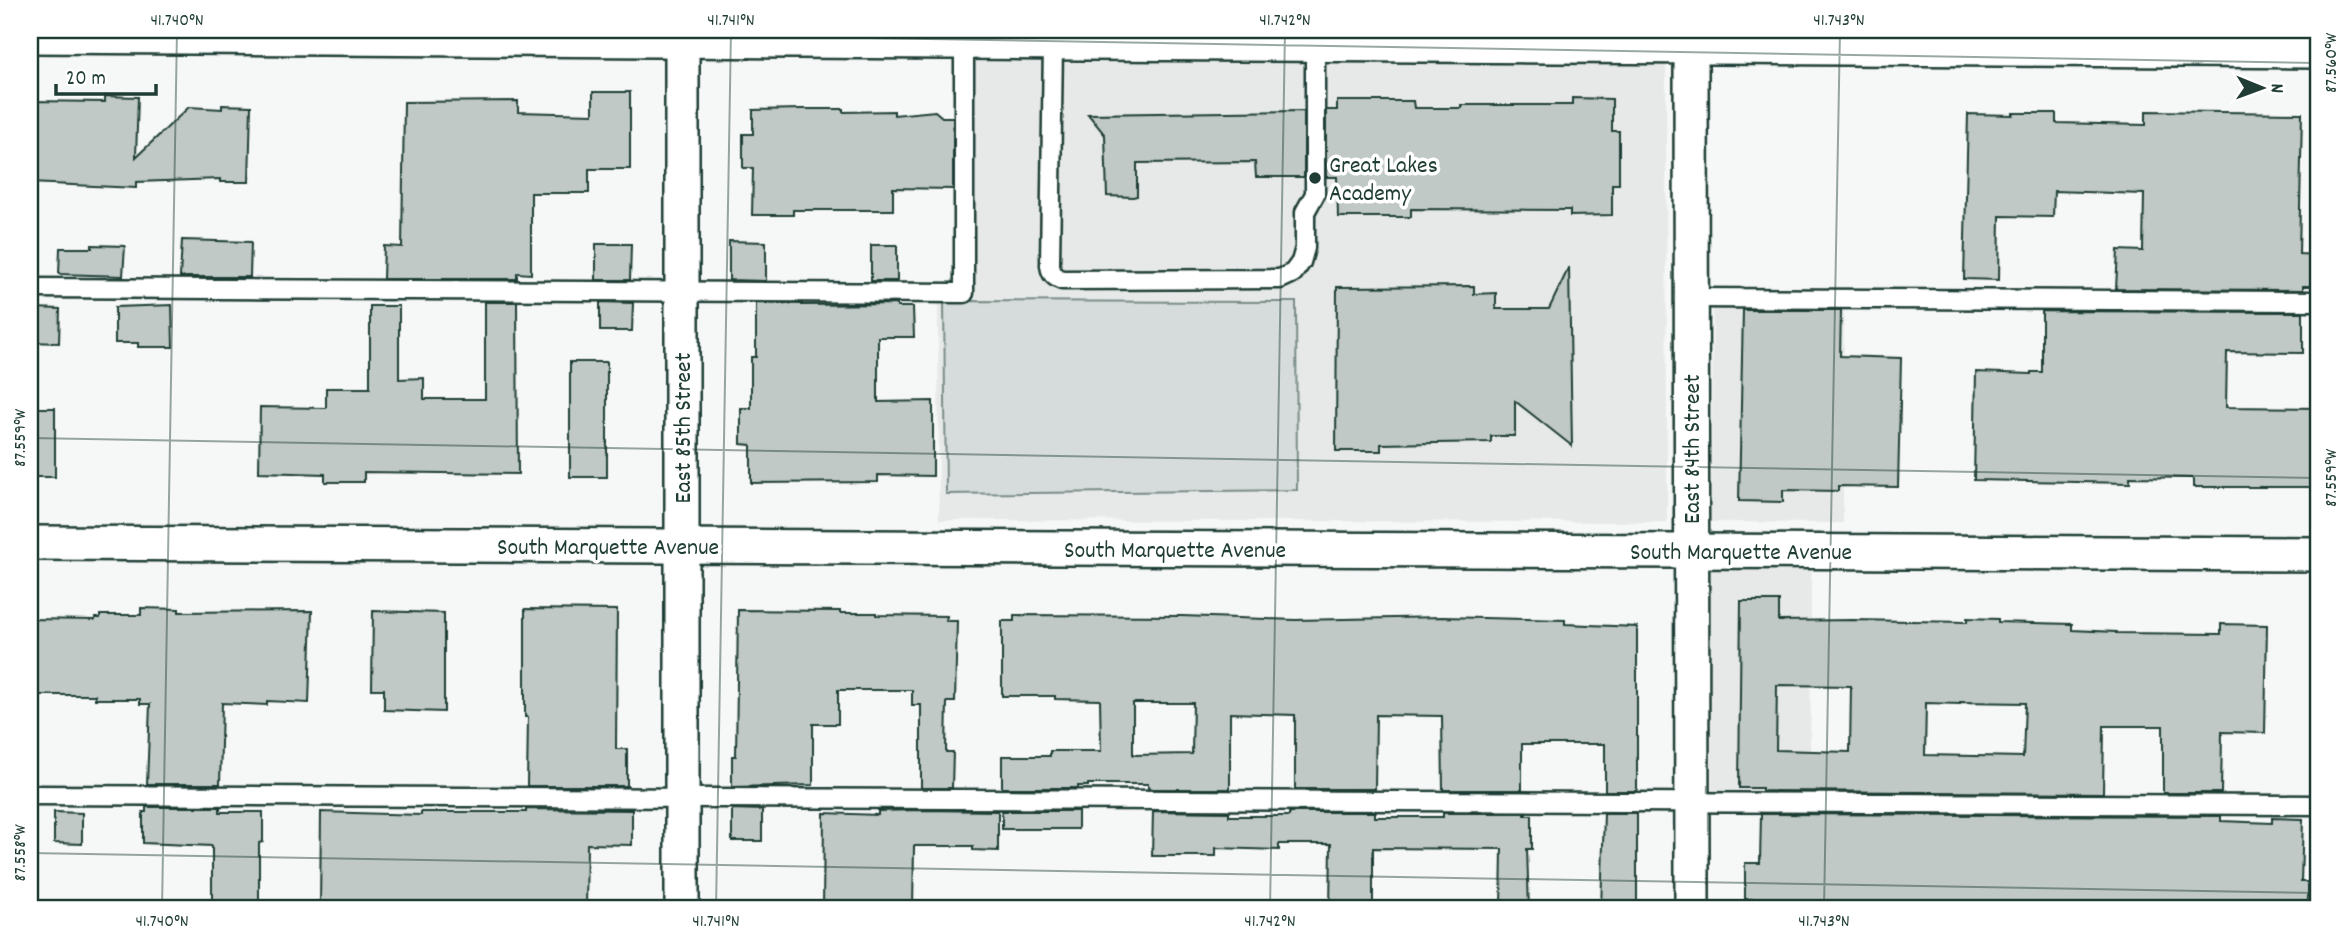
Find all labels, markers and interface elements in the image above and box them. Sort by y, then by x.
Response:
text: 41.740°N [150,9,204,34]
text: 41.741°N [707,9,755,34]
text: 41.742°N [1259,9,1311,34]
text: 41.743°N [1813,9,1865,34]
text: 87.560°W [2320,32,2345,93]
scale bar [56,52,156,96]
north arrow [2226,52,2296,122]
text: 20 m [66,65,106,95]
text: N [2262,83,2289,93]
place label: Great Lakes Academy [1329,150,1438,212]
marker: Great Lakes Academy [1307,170,1323,186]
street label: East 85th Street [668,352,702,504]
street label: East 84th Street [1677,374,1711,524]
text: 87.559°W [9,408,34,467]
text: 87.559°W [2320,448,2345,507]
street label: South Marquette Avenue [497,532,719,566]
street label: South Marquette Avenue [1064,535,1286,569]
street label: South Marquette Avenue [1630,537,1852,571]
text: 87.558°W [9,824,34,882]
text: 41.740°N [135,910,189,935]
text: 41.741°N [692,910,740,935]
text: 41.742°N [1244,910,1296,935]
text: 41.743°N [1798,910,1850,935]

